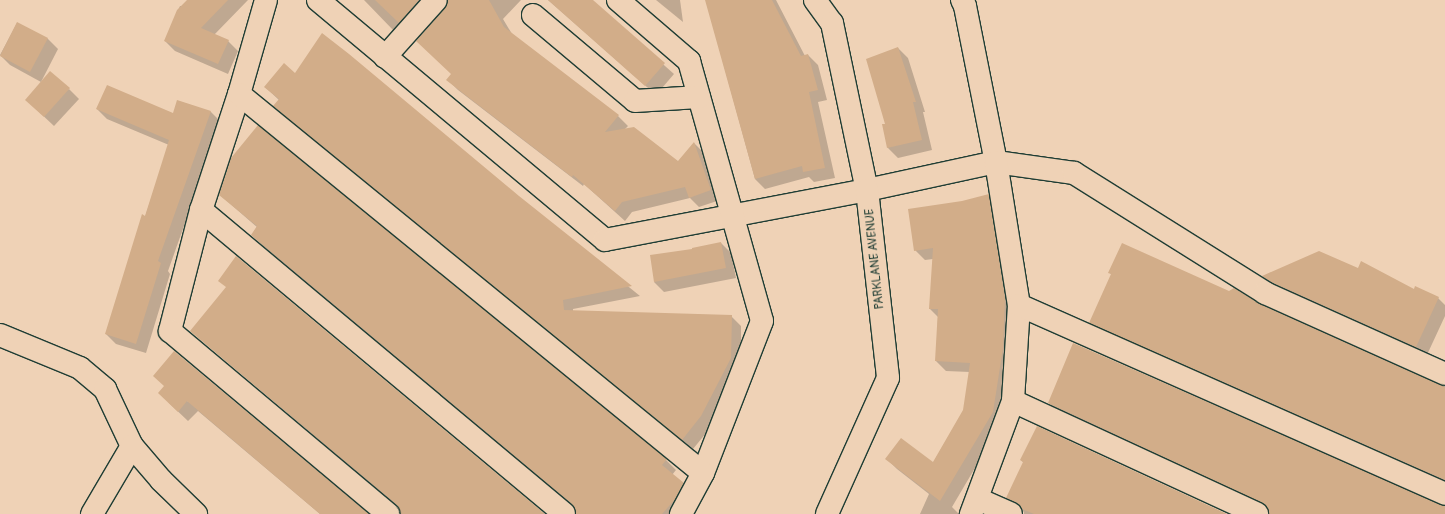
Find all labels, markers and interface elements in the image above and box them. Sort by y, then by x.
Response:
street label: PARKLANE AVENUE [863,208,887,310]

